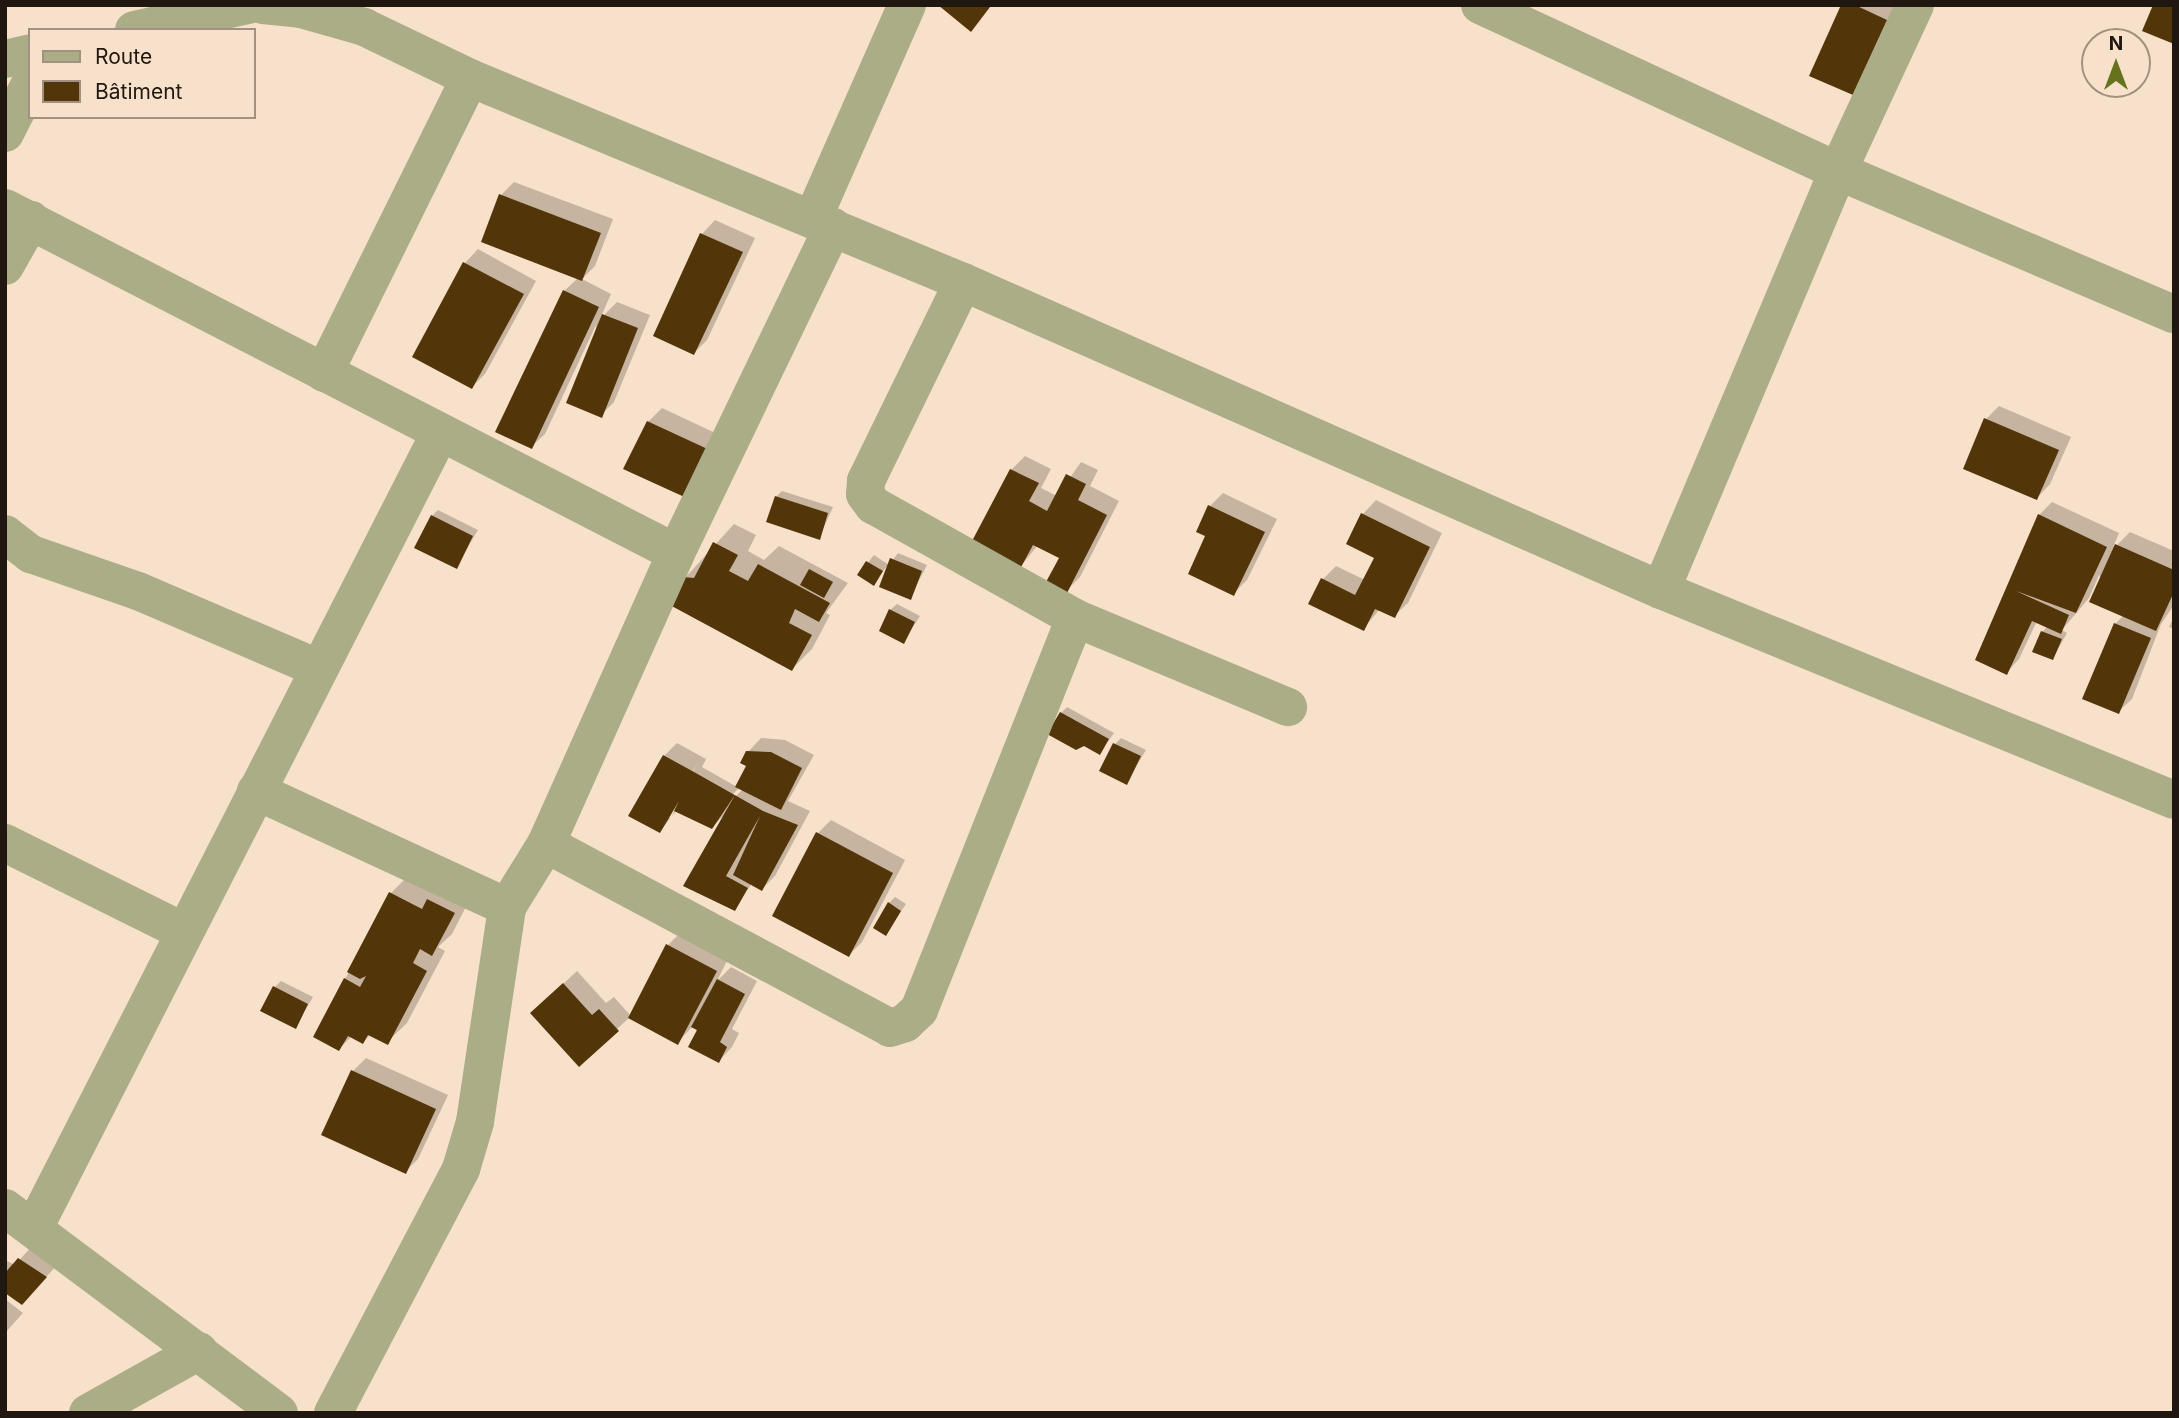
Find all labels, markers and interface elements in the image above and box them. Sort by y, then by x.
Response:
legend [28,28,256,119]
north arrow [2081,28,2151,98]
text: N [2109,32,2123,55]
text: Route [95,44,152,69]
text: Bâtiment [95,79,182,104]

